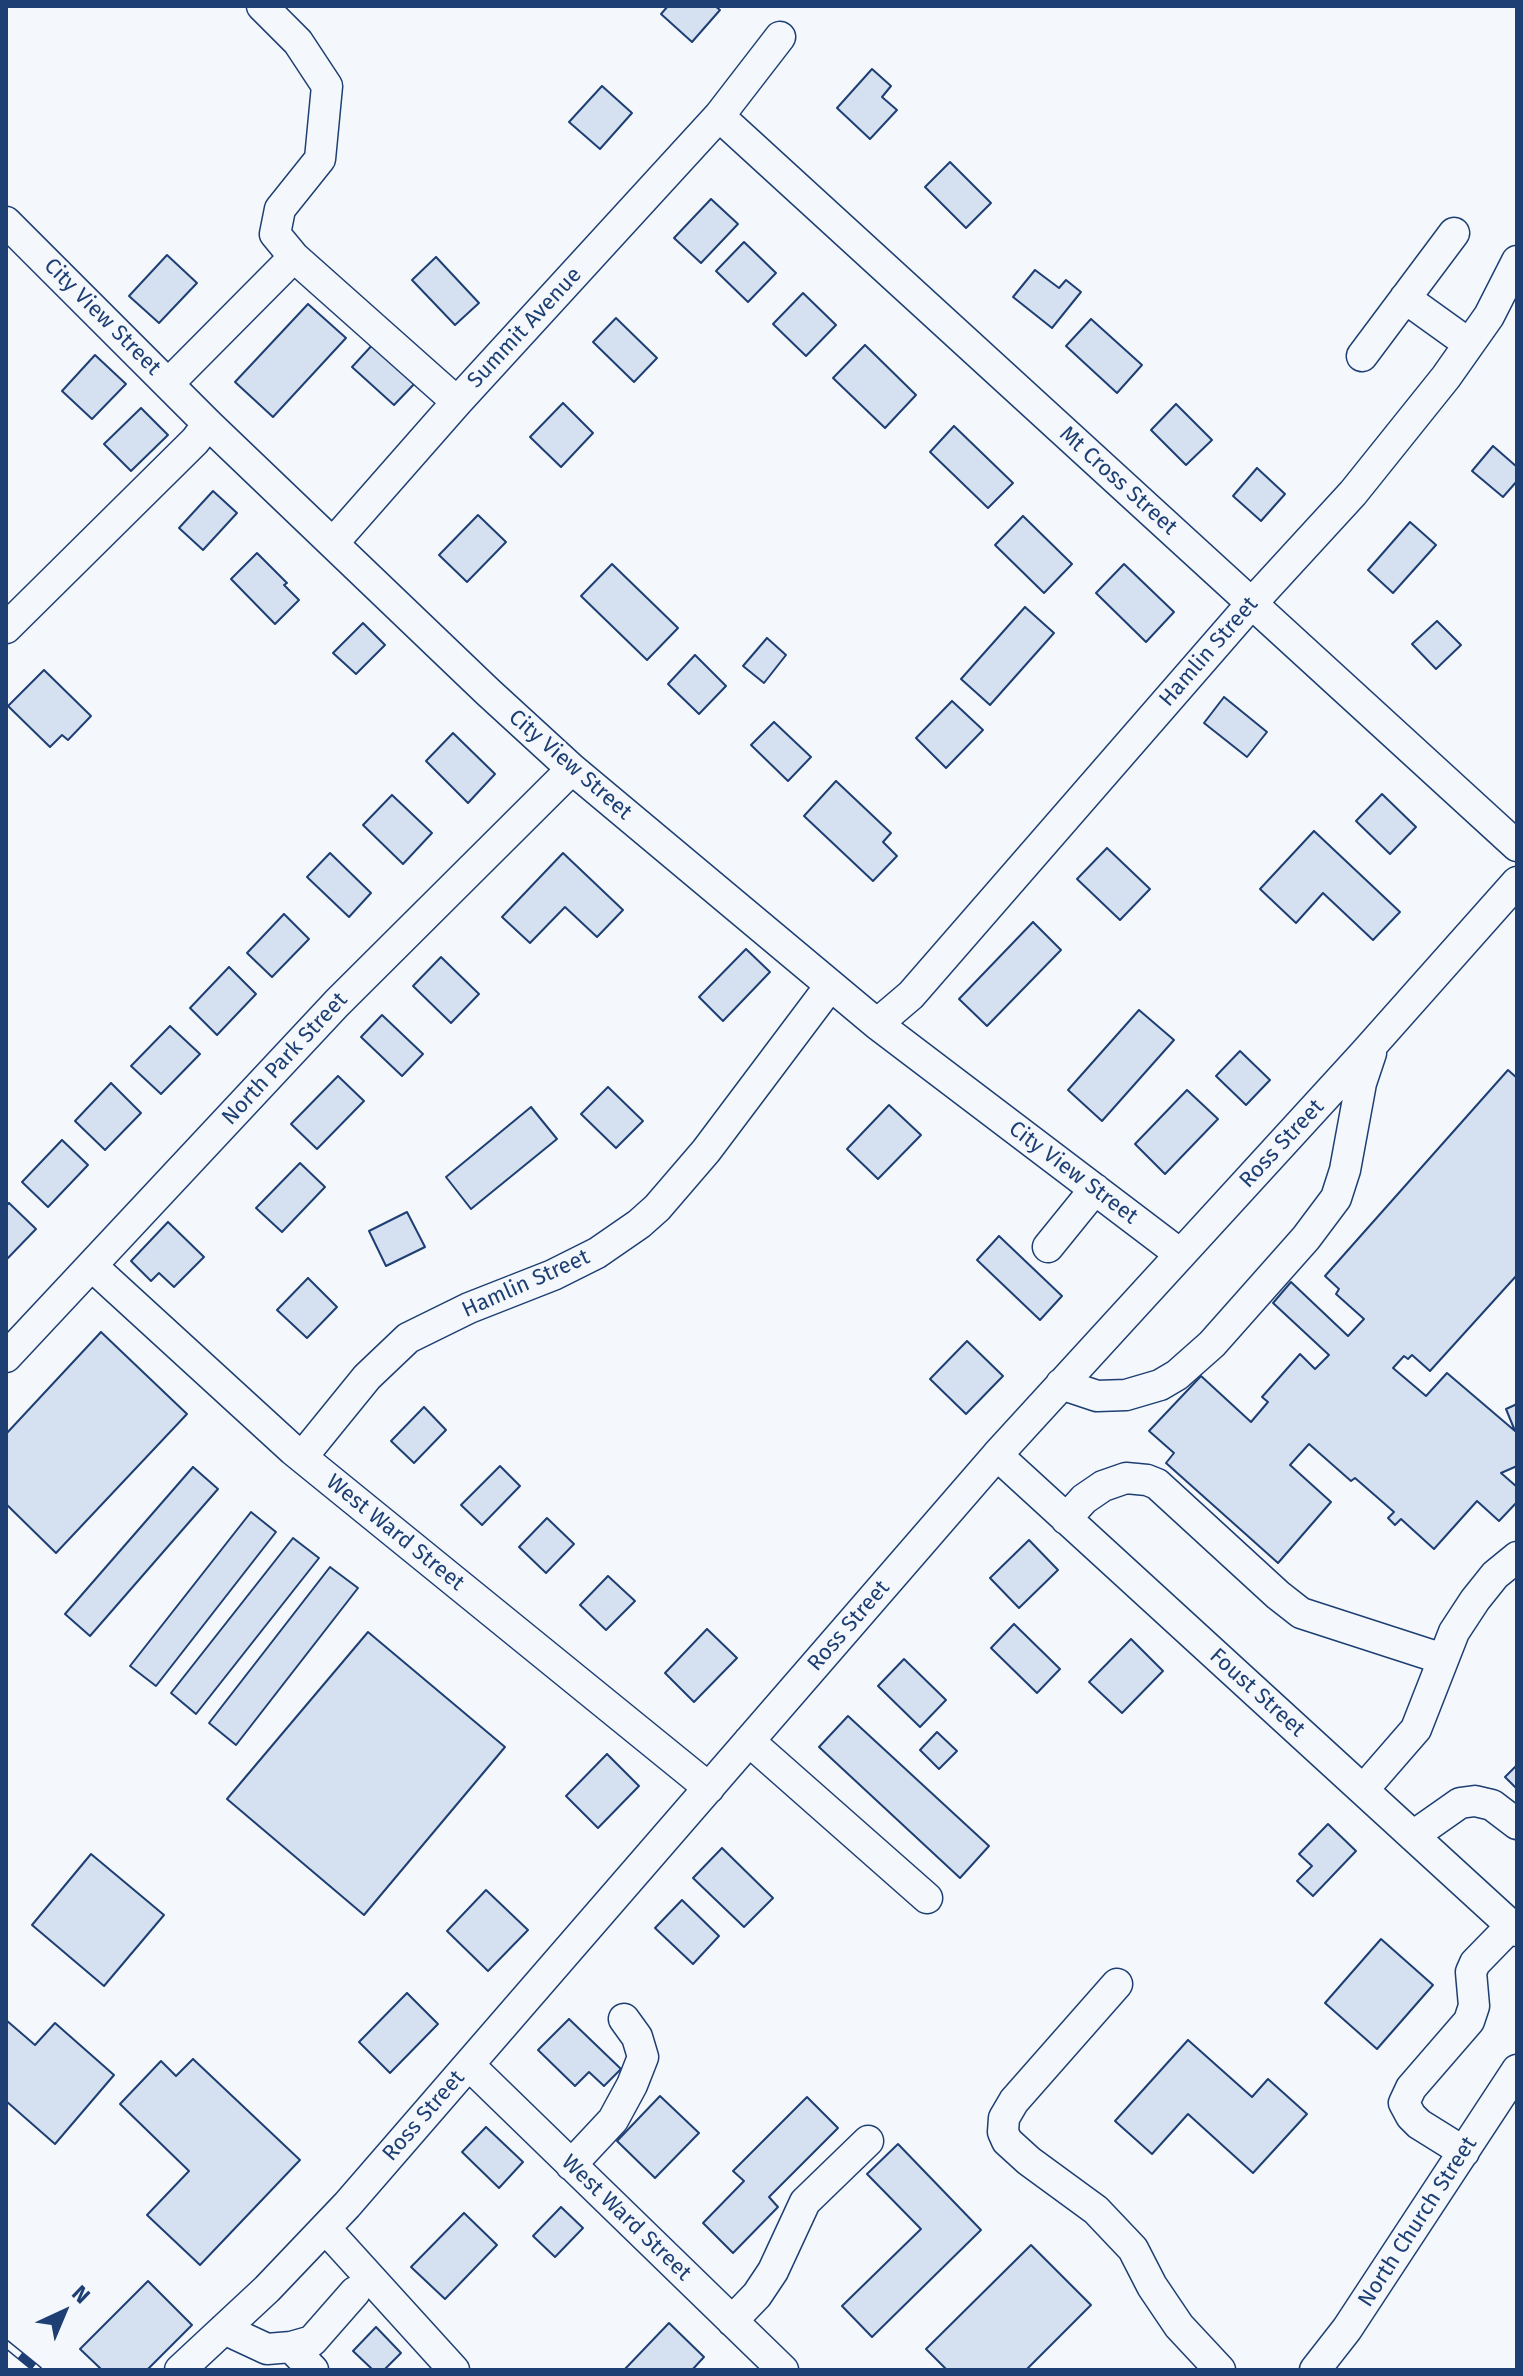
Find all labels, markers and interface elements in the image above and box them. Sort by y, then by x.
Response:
street label: City View Street [38,253,166,381]
street label: Summit Avenue [462,262,588,394]
street label: Mt Cross Street [1054,421,1182,541]
street label: Hamlin Street [1154,592,1264,712]
street label: City View Street [503,704,637,826]
street label: North Park Street [217,987,353,1131]
street label: Ross Street [1234,1094,1330,1194]
street label: City View Street [1003,1116,1143,1230]
street label: Hamlin Street [458,1244,594,1324]
street label: West Ward Street [321,1469,469,1597]
street label: Ross Street [802,1575,896,1677]
street label: Foust Street [1204,1643,1310,1743]
street label: Ross Street [377,2065,471,2167]
street label: North Church Street [1353,2132,1483,2312]
street label: West Ward Street [556,2149,696,2287]
north arrow [24,2272,104,2352]
text: N [66,2280,96,2309]

